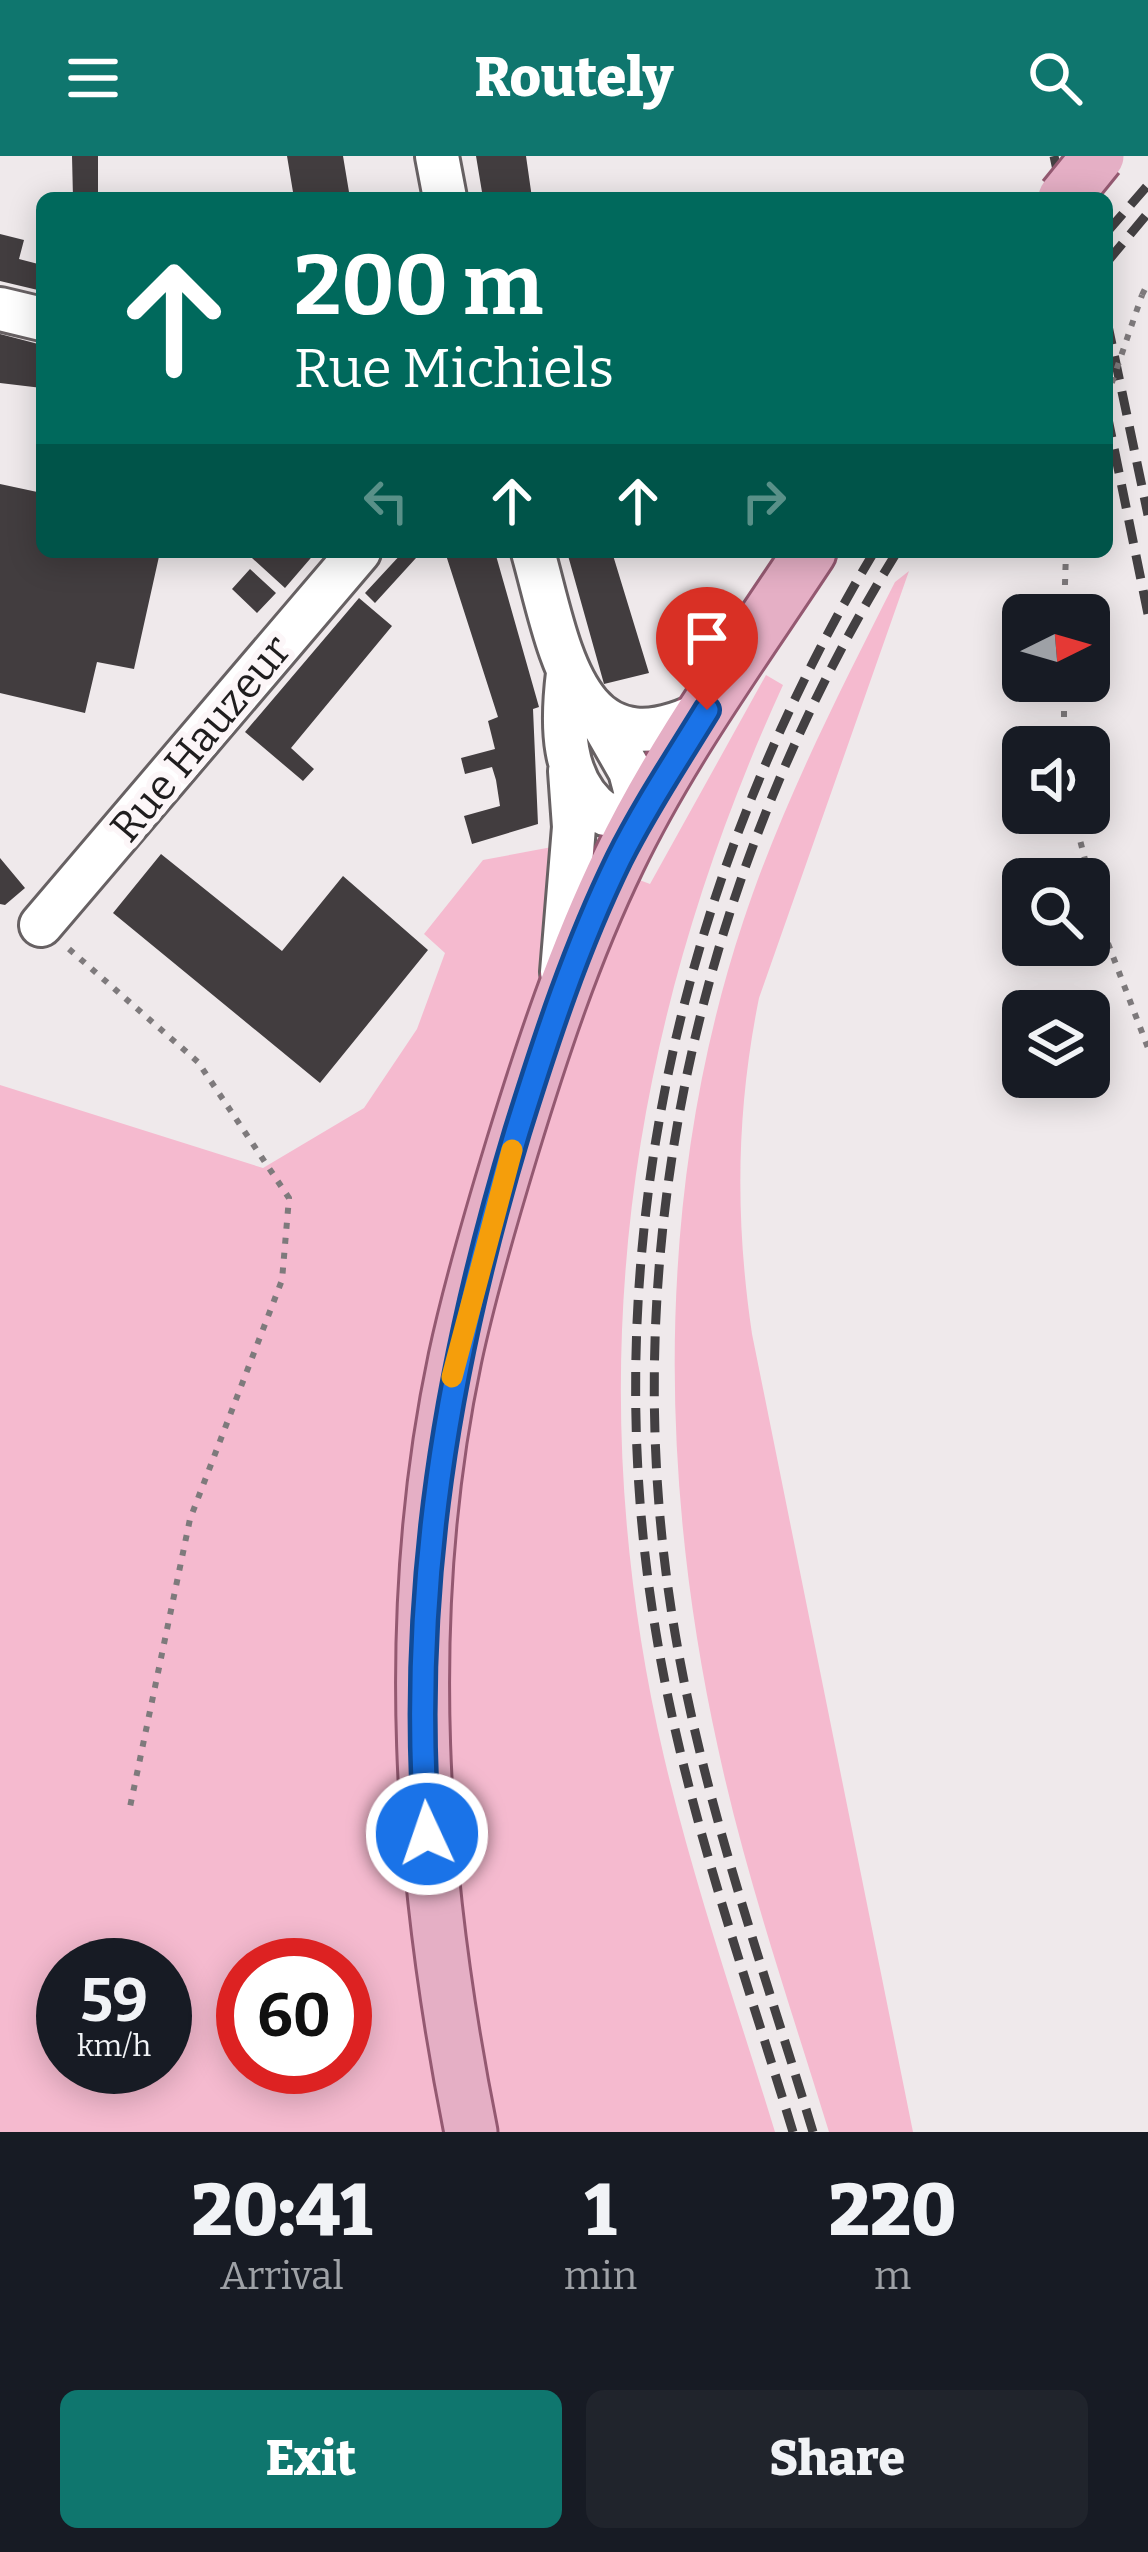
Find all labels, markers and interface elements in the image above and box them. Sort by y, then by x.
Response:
icon: menu [60,45,126,111]
icon: search [1022,45,1088,111]
text: Routely [474,46,674,110]
text: 200 m [294,235,543,336]
icon: ahead [96,240,252,396]
text: Rue Michiels [294,337,614,401]
icon: left [353,468,419,534]
icon: ahead [479,468,545,534]
icon: ahead [605,468,671,534]
icon: right [731,468,797,534]
pin [656,587,758,710]
north arrow [1002,594,1110,702]
map controls [1002,594,1110,1098]
icon: arrive [674,605,740,671]
street label: Rue Hauzeur [100,625,301,852]
button: sound [1002,726,1110,834]
button: search [1002,858,1110,966]
button: layers [1002,990,1110,1098]
position arrow [364,1771,490,1897]
speed limit sign: 60 [216,1938,372,2094]
text: 59 [80,1965,148,2037]
text: km/h [77,2028,151,2064]
text: 20:41 [191,2168,372,2254]
text: 1 [585,2168,616,2254]
text: 220 [829,2168,957,2254]
text: Arrival [220,2253,344,2299]
text: min [564,2253,637,2299]
text: m [874,2253,911,2299]
button: Exit [60,2390,562,2528]
button: Share [586,2390,1088,2528]

